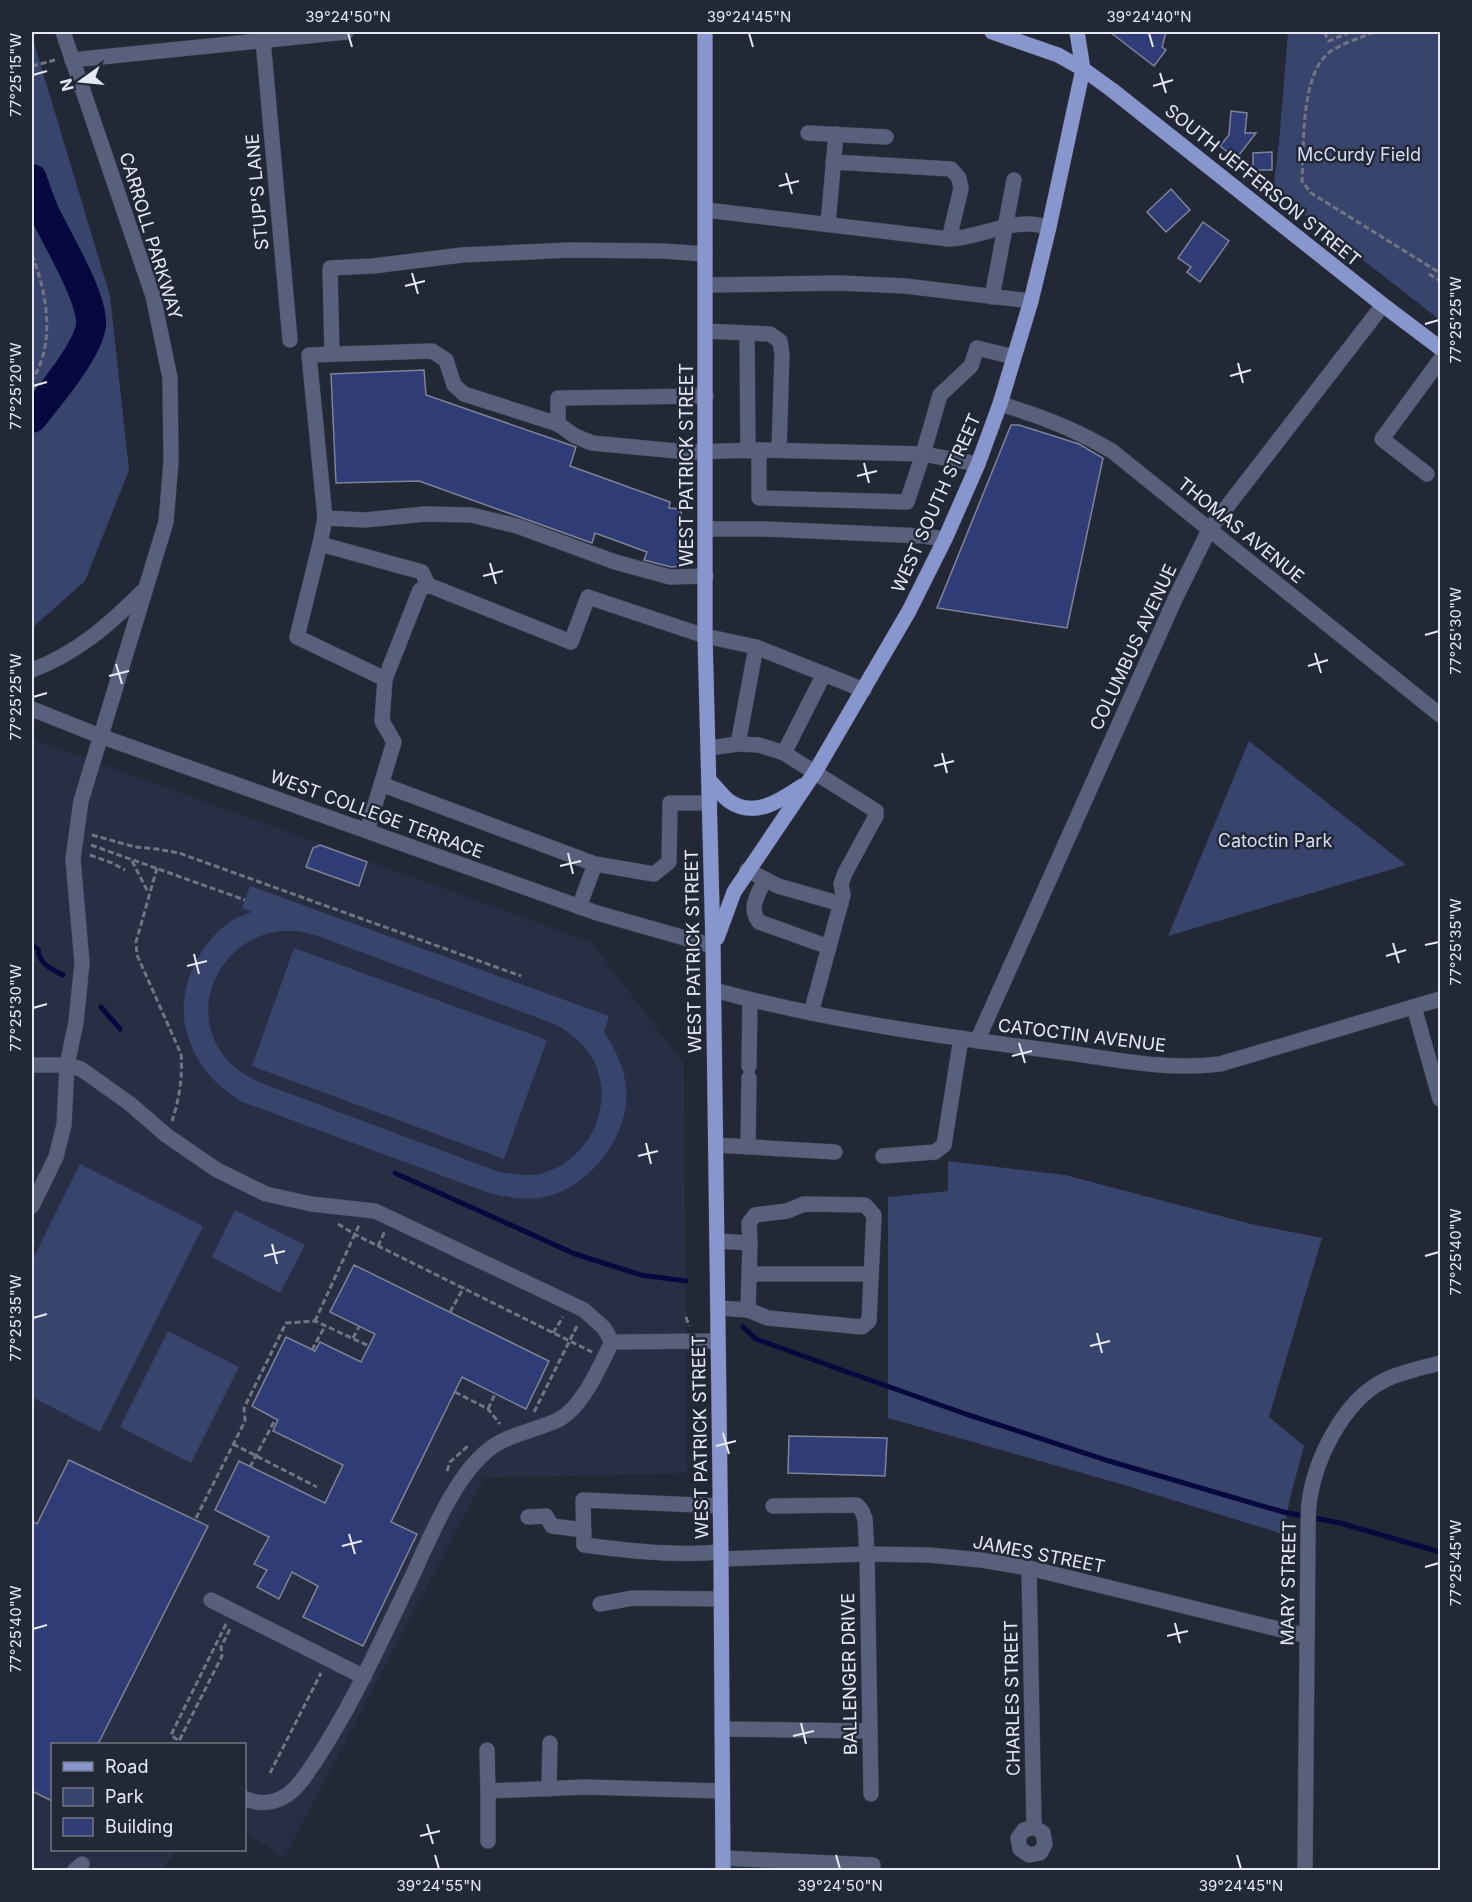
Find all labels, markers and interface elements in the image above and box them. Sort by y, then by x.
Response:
text: 39°24'50"N [305,7,391,26]
text: 39°24'45"N [707,7,791,26]
text: 39°24'40"N [1106,7,1192,26]
text: 77°25'15"W [6,33,25,117]
north arrow [51,51,111,111]
text: N [55,76,78,93]
street label: SOUTH JEFFERSON STREET [1161,100,1365,270]
street label: STUP'S LANE [241,133,273,251]
park label: McCurdy Field [1297,144,1421,165]
street label: CARROLL PARKWAY [116,150,186,322]
text: 77°25'25"W [1446,276,1465,363]
text: 77°25'20"W [6,342,25,430]
street label: WEST PATRICK STREET [676,363,697,567]
street label: WEST SOUTH STREET [887,410,985,596]
street label: THOMAS AVENUE [1174,473,1308,587]
street label: COLUMBUS AVENUE [1085,561,1181,733]
text: 77°25'30"W [1446,587,1465,675]
text: 77°25'25"W [6,653,25,740]
street label: WEST COLLEGE TERRACE [267,766,487,862]
park label: Catoctin Park [1218,830,1332,851]
street label: WEST PATRICK STREET [681,849,705,1053]
text: 77°25'35"W [1446,898,1465,986]
text: 77°25'30"W [6,964,25,1052]
street label: CATOCTIN AVENUE [997,1014,1167,1056]
text: 77°25'40"W [1446,1208,1465,1295]
text: 77°25'35"W [6,1274,25,1362]
street label: WEST PATRICK STREET [688,1335,712,1539]
street label: MARY STREET [1276,1520,1300,1646]
text: 77°25'45"W [1446,1520,1465,1606]
street label: JAMES STREET [971,1531,1107,1577]
text: 77°25'40"W [6,1585,25,1672]
street label: BALLENGER DRIVE [837,1593,861,1755]
street label: CHARLES STREET [1000,1620,1024,1776]
legend [51,1743,246,1851]
text: Road [105,1756,148,1777]
text: Park [105,1786,144,1807]
text: Building [105,1816,173,1837]
text: 39°24'55"N [396,1876,482,1895]
text: 39°24'50"N [797,1876,883,1895]
text: 39°24'45"N [1199,1876,1283,1895]

